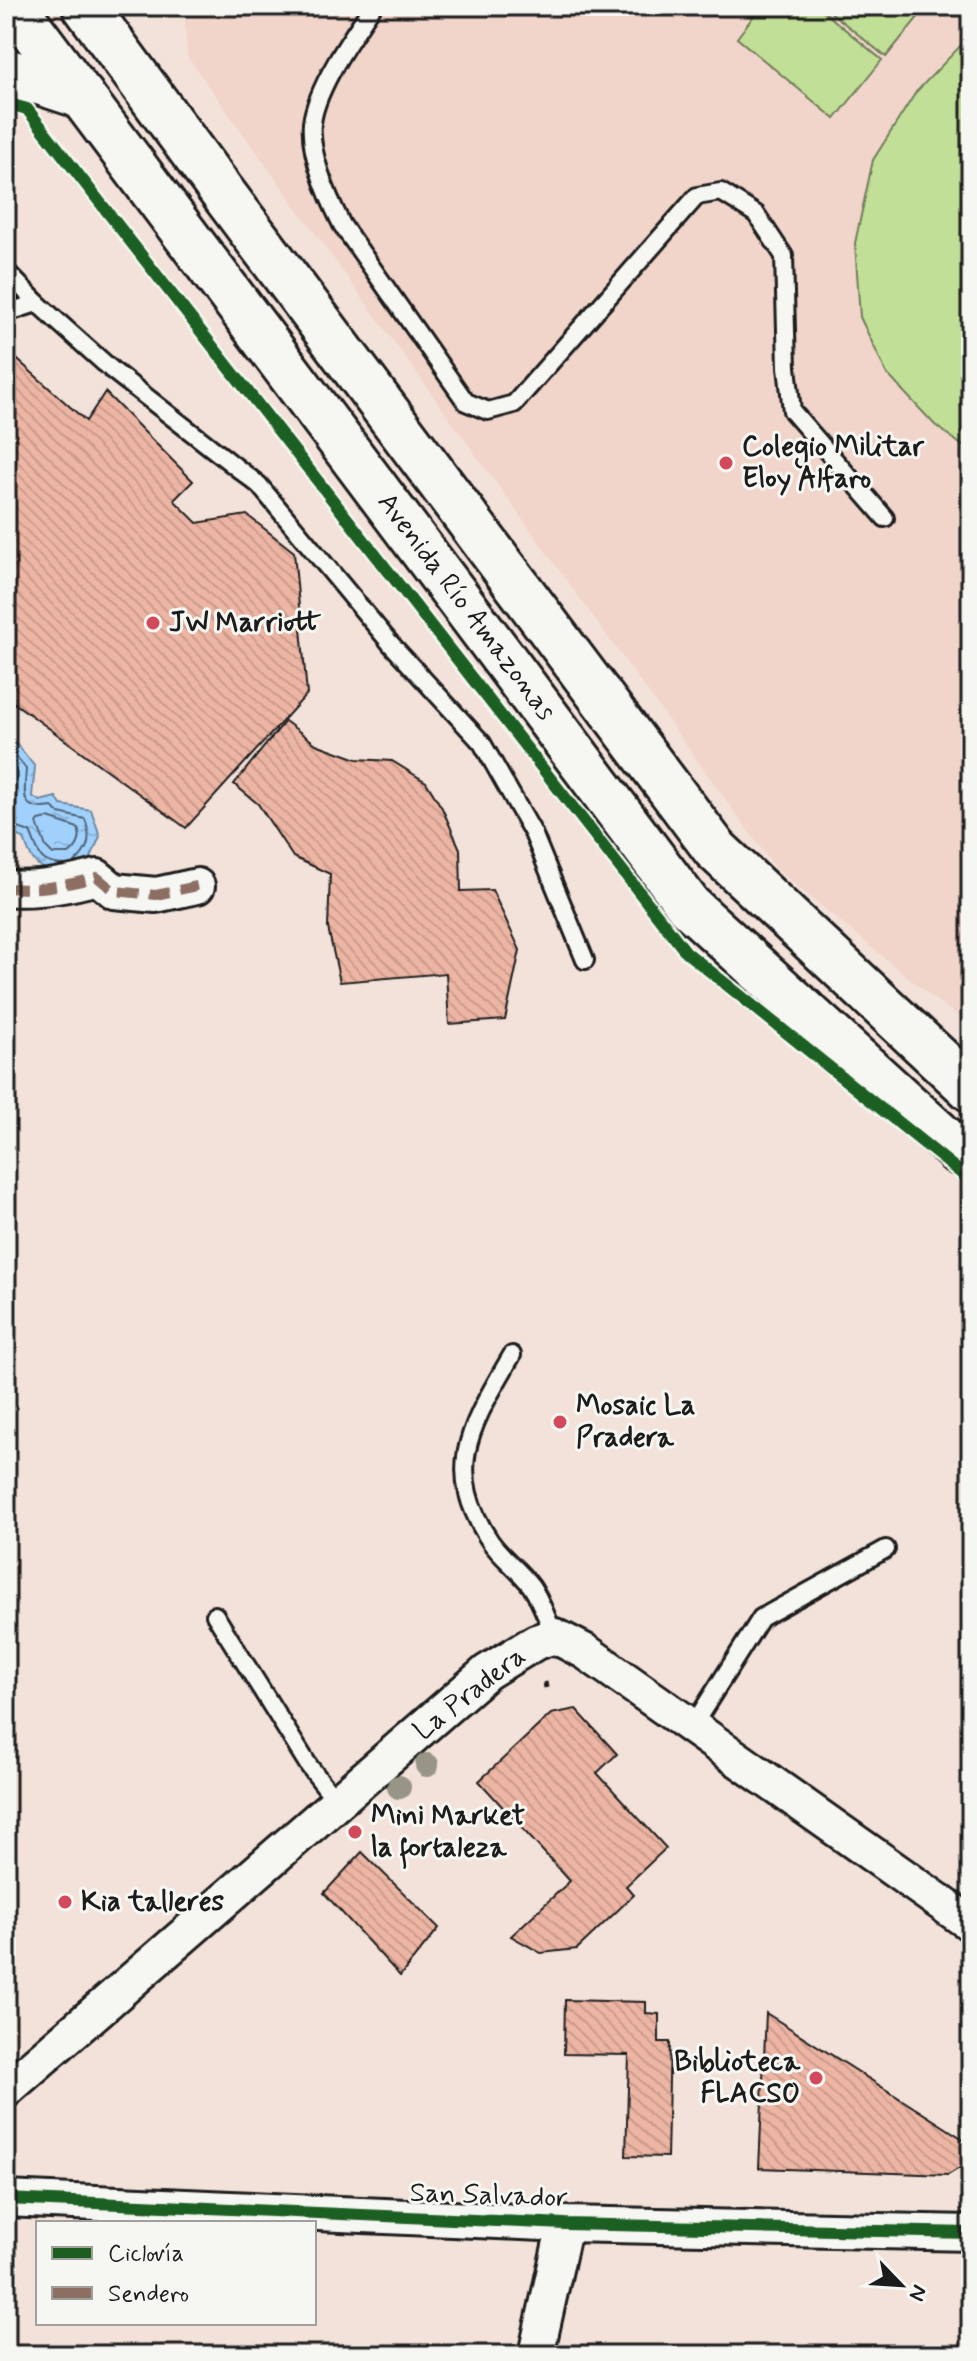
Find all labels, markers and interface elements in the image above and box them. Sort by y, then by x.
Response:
place label: Colegio Militar Eloy Alfaro [742,429,925,498]
marker: Colegio Militar Eloy Alfaro [717,454,735,472]
street label: Avenida Río Amazonas [368,486,564,728]
place label: JW Marriott [169,605,321,642]
marker: JW Marriott [144,614,162,632]
place label: Mosaic La Pradera [576,1388,695,1457]
marker: Mosaic La Pradera [551,1413,569,1431]
street label: La Pradera [406,1638,534,1750]
place label: Mini Market la fortaleza [371,1798,525,1870]
marker: Mini Market la fortaleza [346,1823,364,1841]
place label: Kia talleres [81,1884,225,1921]
marker: Kia talleres [56,1893,74,1911]
place label: Biblioteca FLACSO [674,2044,801,2113]
marker: Biblioteca FLACSO [807,2069,825,2087]
street label: San Salvador [409,2175,569,2217]
legend [36,2221,316,2325]
text: Ciclovía [108,2239,184,2270]
north arrow [861,2245,941,2325]
text: Sendero [108,2279,189,2310]
text: N [902,2280,933,2305]

